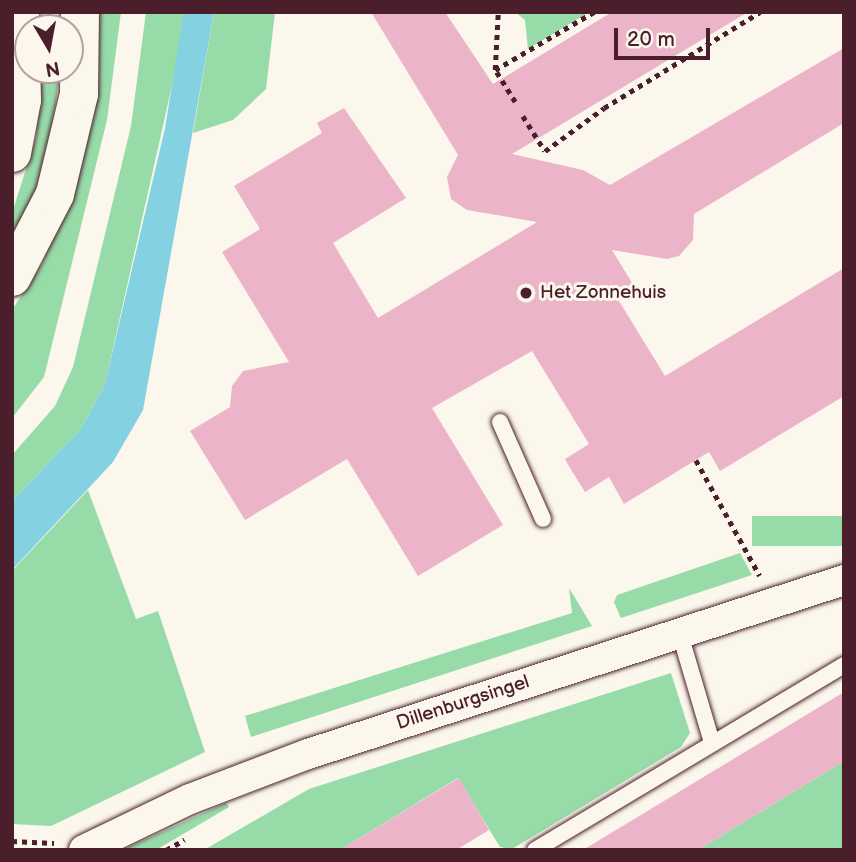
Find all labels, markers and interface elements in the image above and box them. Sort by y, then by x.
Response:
north arrow [14,14,84,84]
scale bar [618,14,714,58]
text: 20 m [627,27,675,52]
text: N [43,56,61,81]
place label: Het Zonnehuis [540,282,666,304]
marker: Het Zonnehuis [518,285,534,301]
street label: Dillenburgsingel [394,671,532,735]

